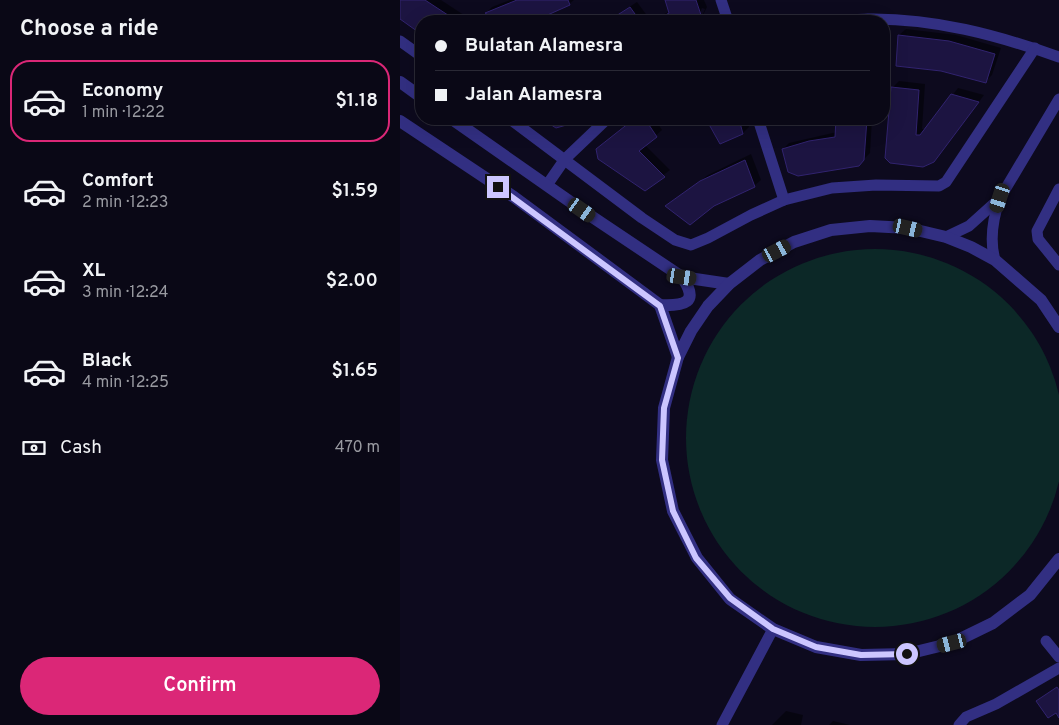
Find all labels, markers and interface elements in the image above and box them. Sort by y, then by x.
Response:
text: Choose a ride [20,16,158,43]
text: Bulatan Alamesra [465,34,623,58]
icon: car [22,79,67,124]
text: Economy [82,79,163,103]
text: Jalan Alamesra [465,83,602,107]
text: $1.18 [335,89,378,113]
text: 1 min · 12:22 [82,103,165,123]
icon: car [22,169,67,214]
text: Comfort [82,169,154,193]
route end [487,176,509,198]
text: $1.59 [332,179,378,203]
car [988,181,1011,215]
text: 2 min · 12:23 [82,193,168,213]
car [565,195,598,225]
car [891,217,924,239]
car [760,237,793,265]
icon: car [22,259,67,304]
text: XL [82,259,105,283]
car [666,267,697,287]
text: $2.00 [326,269,378,293]
text: 3 min · 12:24 [82,283,168,303]
icon: car [22,349,67,394]
text: Black [82,349,132,373]
text: $1.65 [331,359,378,383]
text: 4 min · 12:25 [82,373,169,393]
icon: cash [20,434,48,462]
text: Cash [60,436,102,460]
text: 470 m [335,438,380,458]
car [935,632,968,654]
route start [896,643,918,665]
button: Confirm [20,657,380,715]

